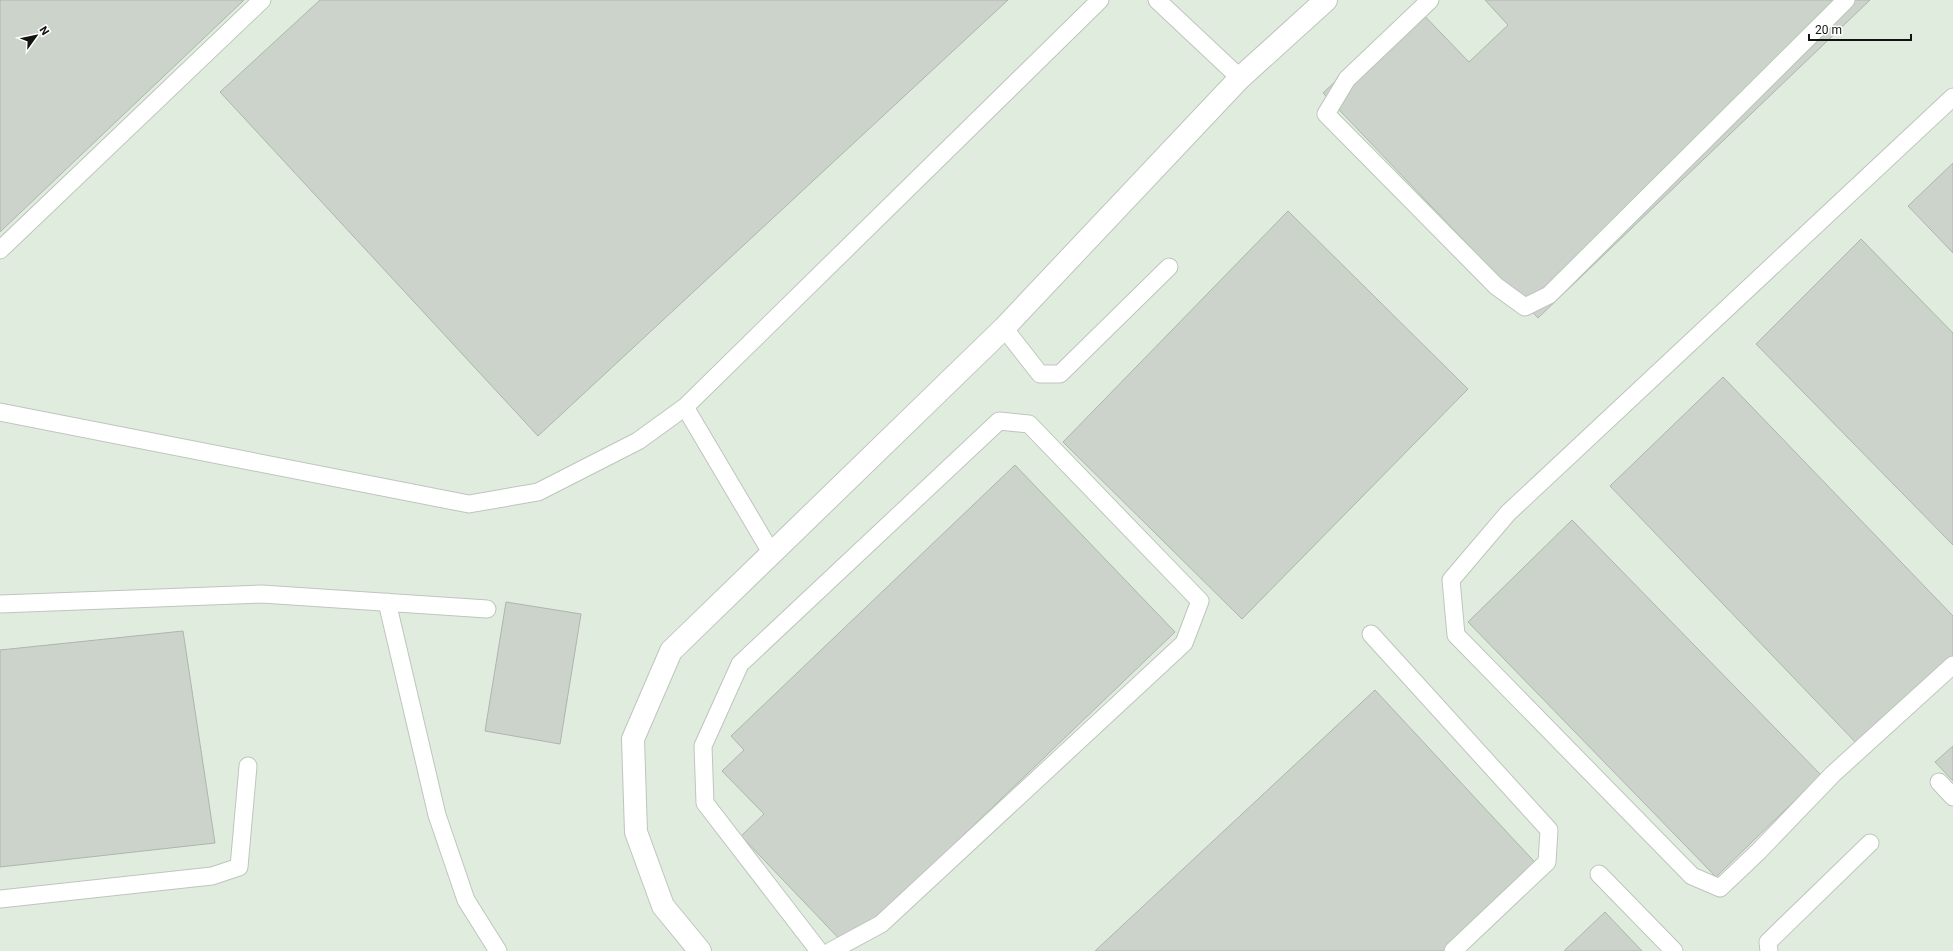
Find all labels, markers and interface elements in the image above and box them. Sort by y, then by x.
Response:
north arrow [16,16,56,56]
scale bar [1809,16,1911,42]
text: 20 m [1815,23,1842,37]
text: N [36,24,52,38]

